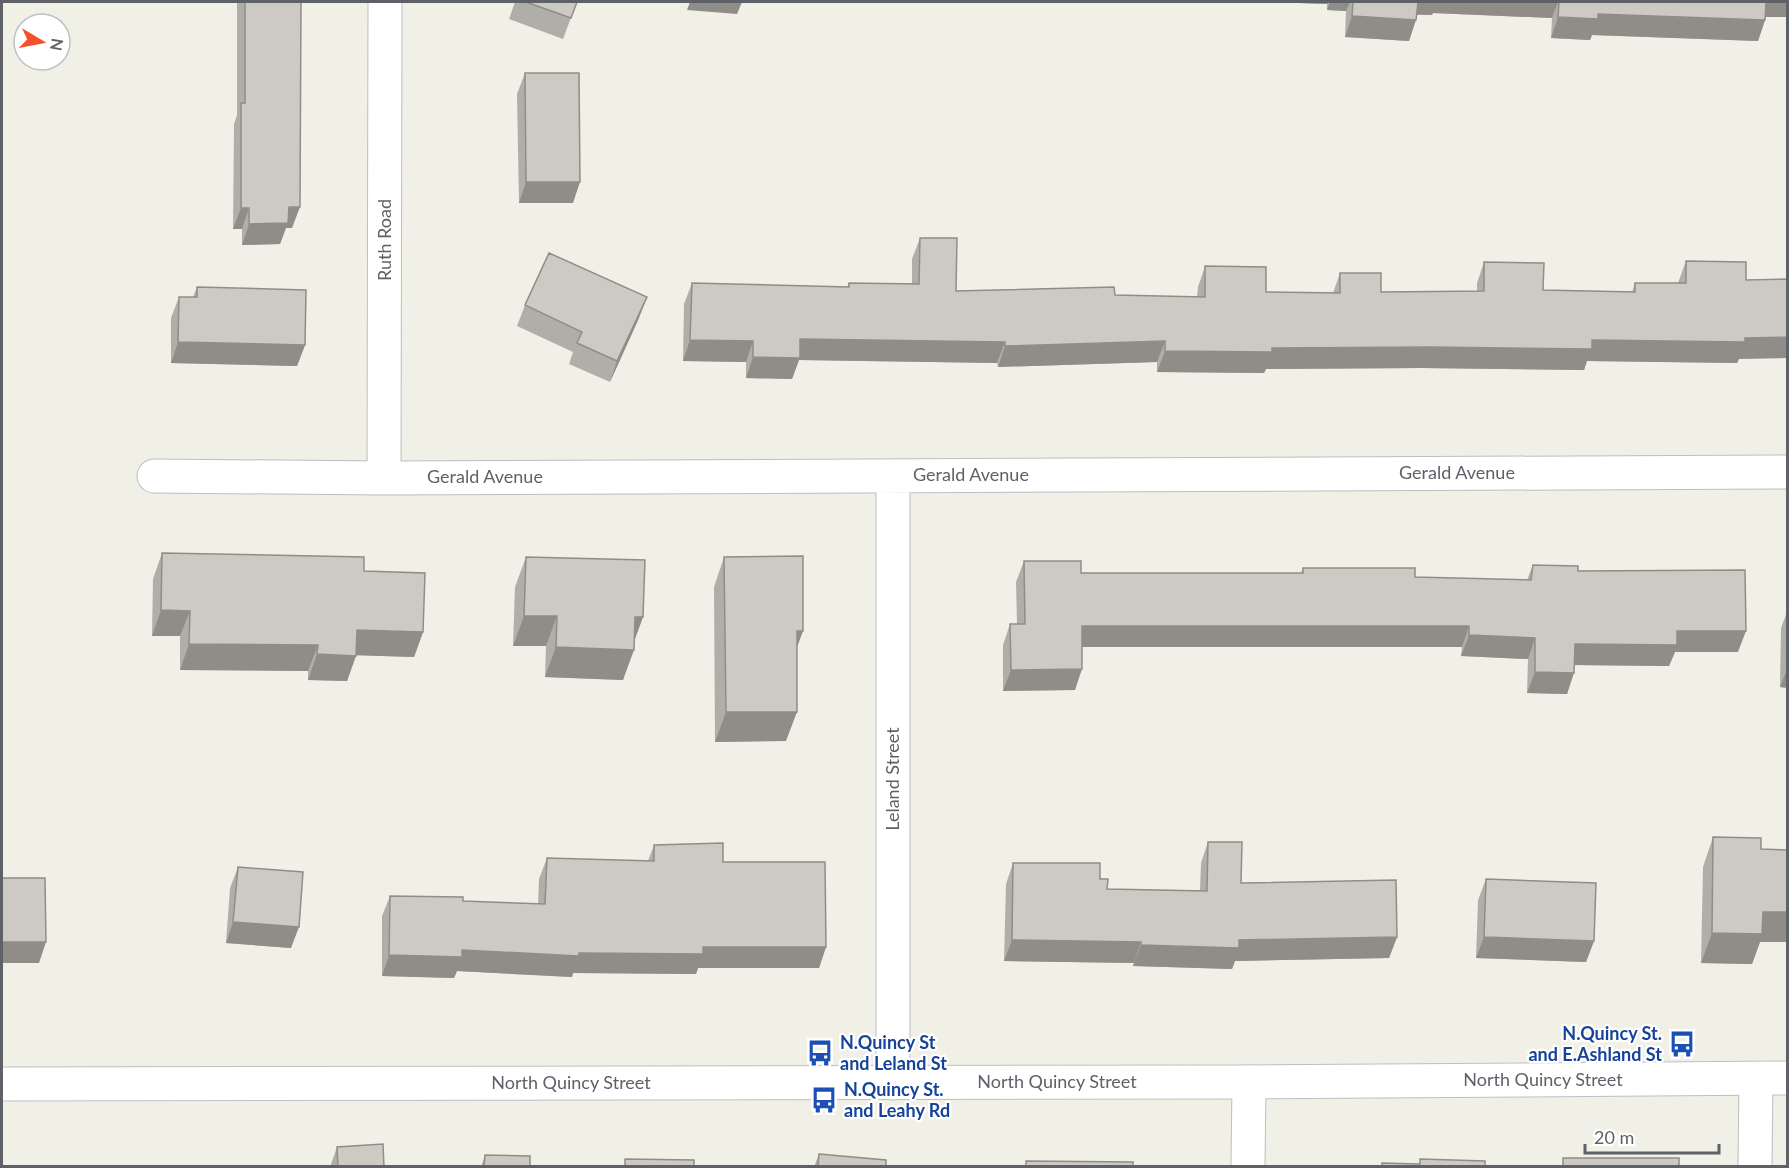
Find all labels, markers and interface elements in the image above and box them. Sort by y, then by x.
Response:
north arrow [12,12,72,72]
text: N [47,37,68,52]
street label: Ruth Road [373,199,395,281]
street label: Gerald Avenue [1399,461,1515,483]
street label: Gerald Avenue [913,463,1029,485]
street label: Gerald Avenue [427,465,543,487]
street label: Leland Street [881,727,903,831]
place label: N.Quincy St. and E.Ashland St [1528,1022,1662,1065]
bus stop icon: N.Quincy St. and E.Ashland St [1667,1029,1697,1059]
place label: N.Quincy St and Leland St [840,1031,947,1074]
bus stop icon: N.Quincy St and Leland St [805,1038,835,1068]
street label: North Quincy Street [1463,1068,1623,1090]
street label: North Quincy Street [977,1070,1137,1092]
street label: North Quincy Street [491,1071,651,1093]
place label: N.Quincy St. and Leahy Rd [844,1078,950,1121]
bus stop icon: N.Quincy St. and Leahy Rd [809,1085,839,1115]
scale bar [1585,1117,1718,1155]
text: 20 m [1594,1126,1634,1148]

